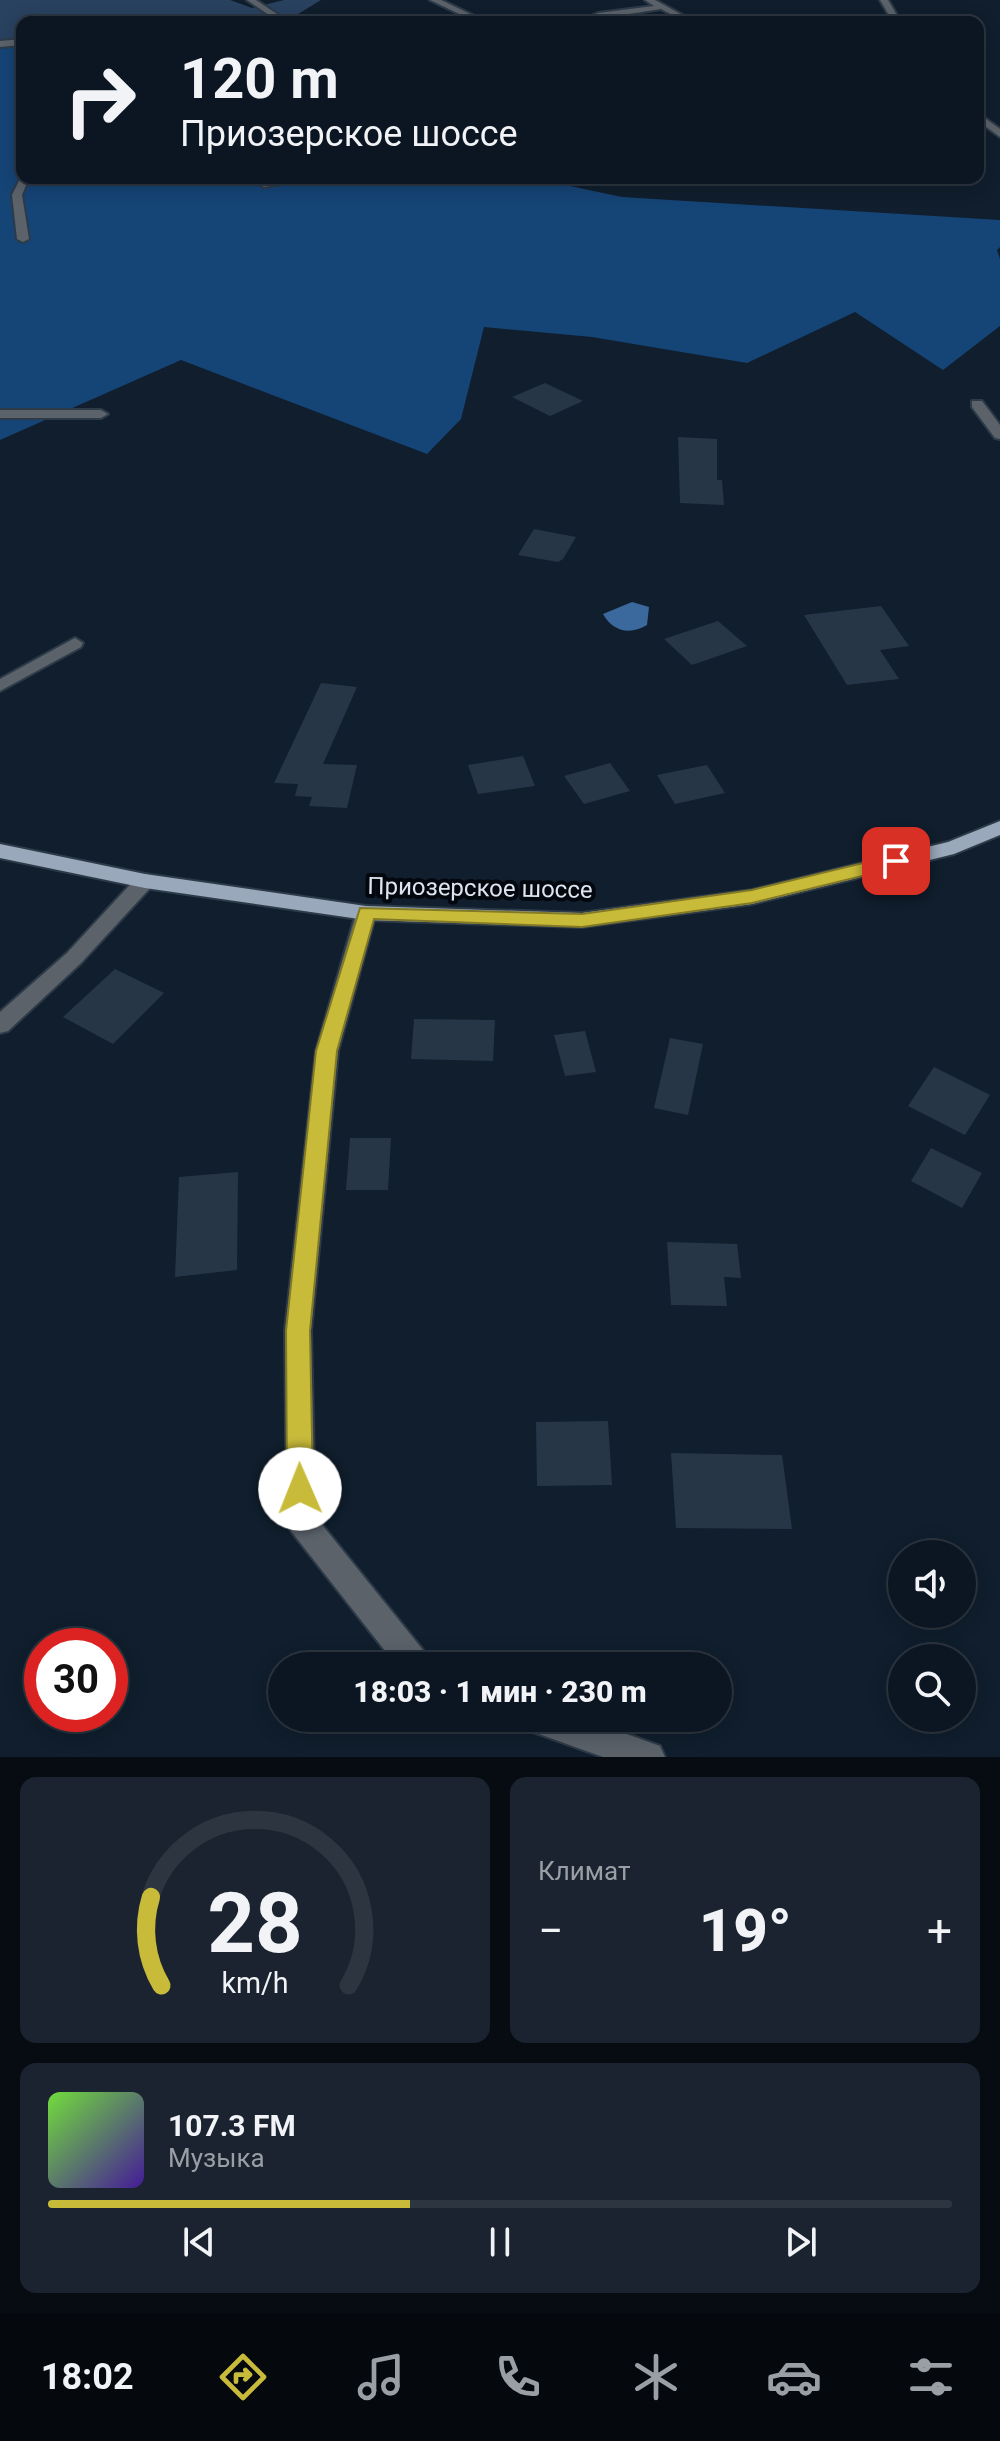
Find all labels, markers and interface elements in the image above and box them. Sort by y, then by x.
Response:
text: 120 m [180,46,339,112]
icon: right [48,48,152,152]
text: Приозерское шоссе [180,113,518,155]
pin [862,827,930,895]
icon: arrive [874,839,918,883]
street label: Приозерское шоссе [367,872,593,904]
position arrow [258,1447,342,1531]
map controls [888,1540,976,1732]
button: sound [888,1540,976,1628]
speed limit sign: 30 [24,1628,128,1732]
button: search [888,1644,976,1732]
text: 18:03 · 1 мин · 230 m [353,1674,647,1709]
text: Климат [538,1856,630,1886]
text: 28 [207,1875,303,1972]
text: 19° [699,1895,792,1966]
text: − [538,1905,563,1957]
text: + [927,1905,952,1957]
text: km/h [221,1966,289,2000]
text: 107.3 FM [168,2108,296,2143]
text: Музыка [168,2143,265,2173]
icon: previous [177,2220,221,2264]
icon: pause [478,2220,522,2264]
icon: next [779,2220,823,2264]
icon: directions [215,2349,271,2405]
icon: music [353,2349,409,2405]
icon: phone [490,2349,546,2405]
icon: climate [628,2349,684,2405]
icon: car [766,2349,822,2405]
icon: filters [903,2349,959,2405]
text: 18:02 [41,2356,134,2398]

